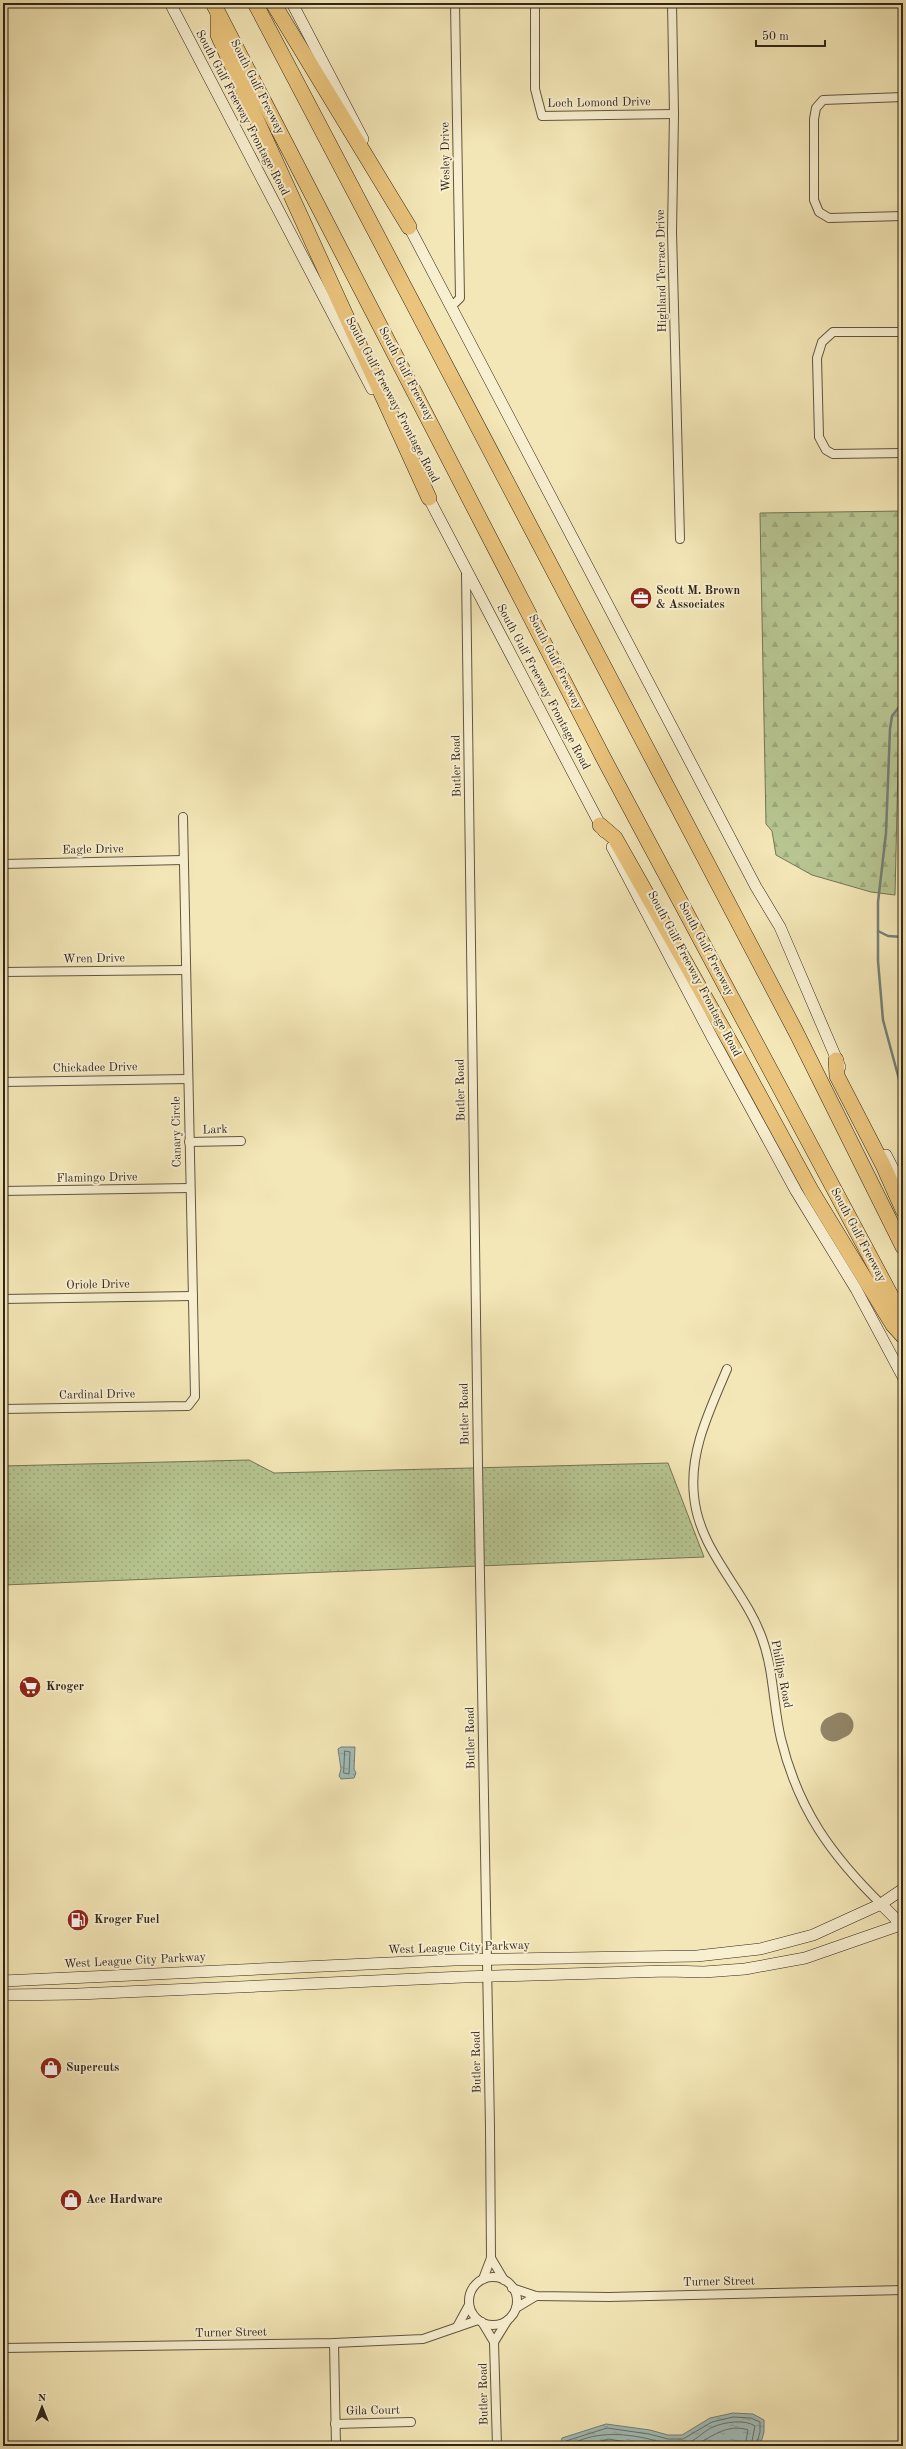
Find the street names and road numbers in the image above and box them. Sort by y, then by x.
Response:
street label: South Gulf Freeway Frontage Road [193,28,291,198]
street label: South Gulf Freeway [228,38,286,137]
street label: Loch Lomond Drive [547,96,651,110]
street label: Wesley Drive [439,122,453,192]
street label: Highland Terrace Drive [655,209,669,333]
street label: South Gulf Freeway Frontage Road [343,315,441,485]
street label: South Gulf Freeway [376,325,436,424]
street label: South Gulf Freeway Frontage Road [494,602,592,772]
street label: South Gulf Freeway [526,613,584,712]
street label: Butler Road [450,735,464,797]
street label: Eagle Drive [62,843,124,857]
street label: South Gulf Freeway Frontage Road [645,889,743,1059]
street label: South Gulf Freeway [676,900,736,999]
street label: Wren Drive [63,952,126,966]
street label: Butler Road [454,1059,468,1121]
street label: Chickadee Drive [53,1061,138,1075]
street label: Canary Circle [170,1096,184,1168]
street label: Lark [202,1124,228,1136]
street label: Flamingo Drive [56,1171,138,1185]
street label: South Gulf Freeway [828,1186,888,1285]
street label: Oriole Drive [66,1278,130,1292]
street label: Butler Road [458,1383,472,1445]
street label: Cardinal Drive [59,1388,136,1402]
street label: Phillips Road [769,1639,793,1709]
street label: Butler Road [464,1707,478,1769]
street label: West League City Parkway [388,1940,531,1956]
street label: West League City Parkway [64,1951,207,1971]
street label: Butler Road [470,2031,484,2093]
street label: Turner Street [683,2275,755,2289]
street label: Turner Street [195,2326,267,2340]
street label: Butler Road [477,2363,491,2425]
street label: Gila Court [346,2405,400,2417]

